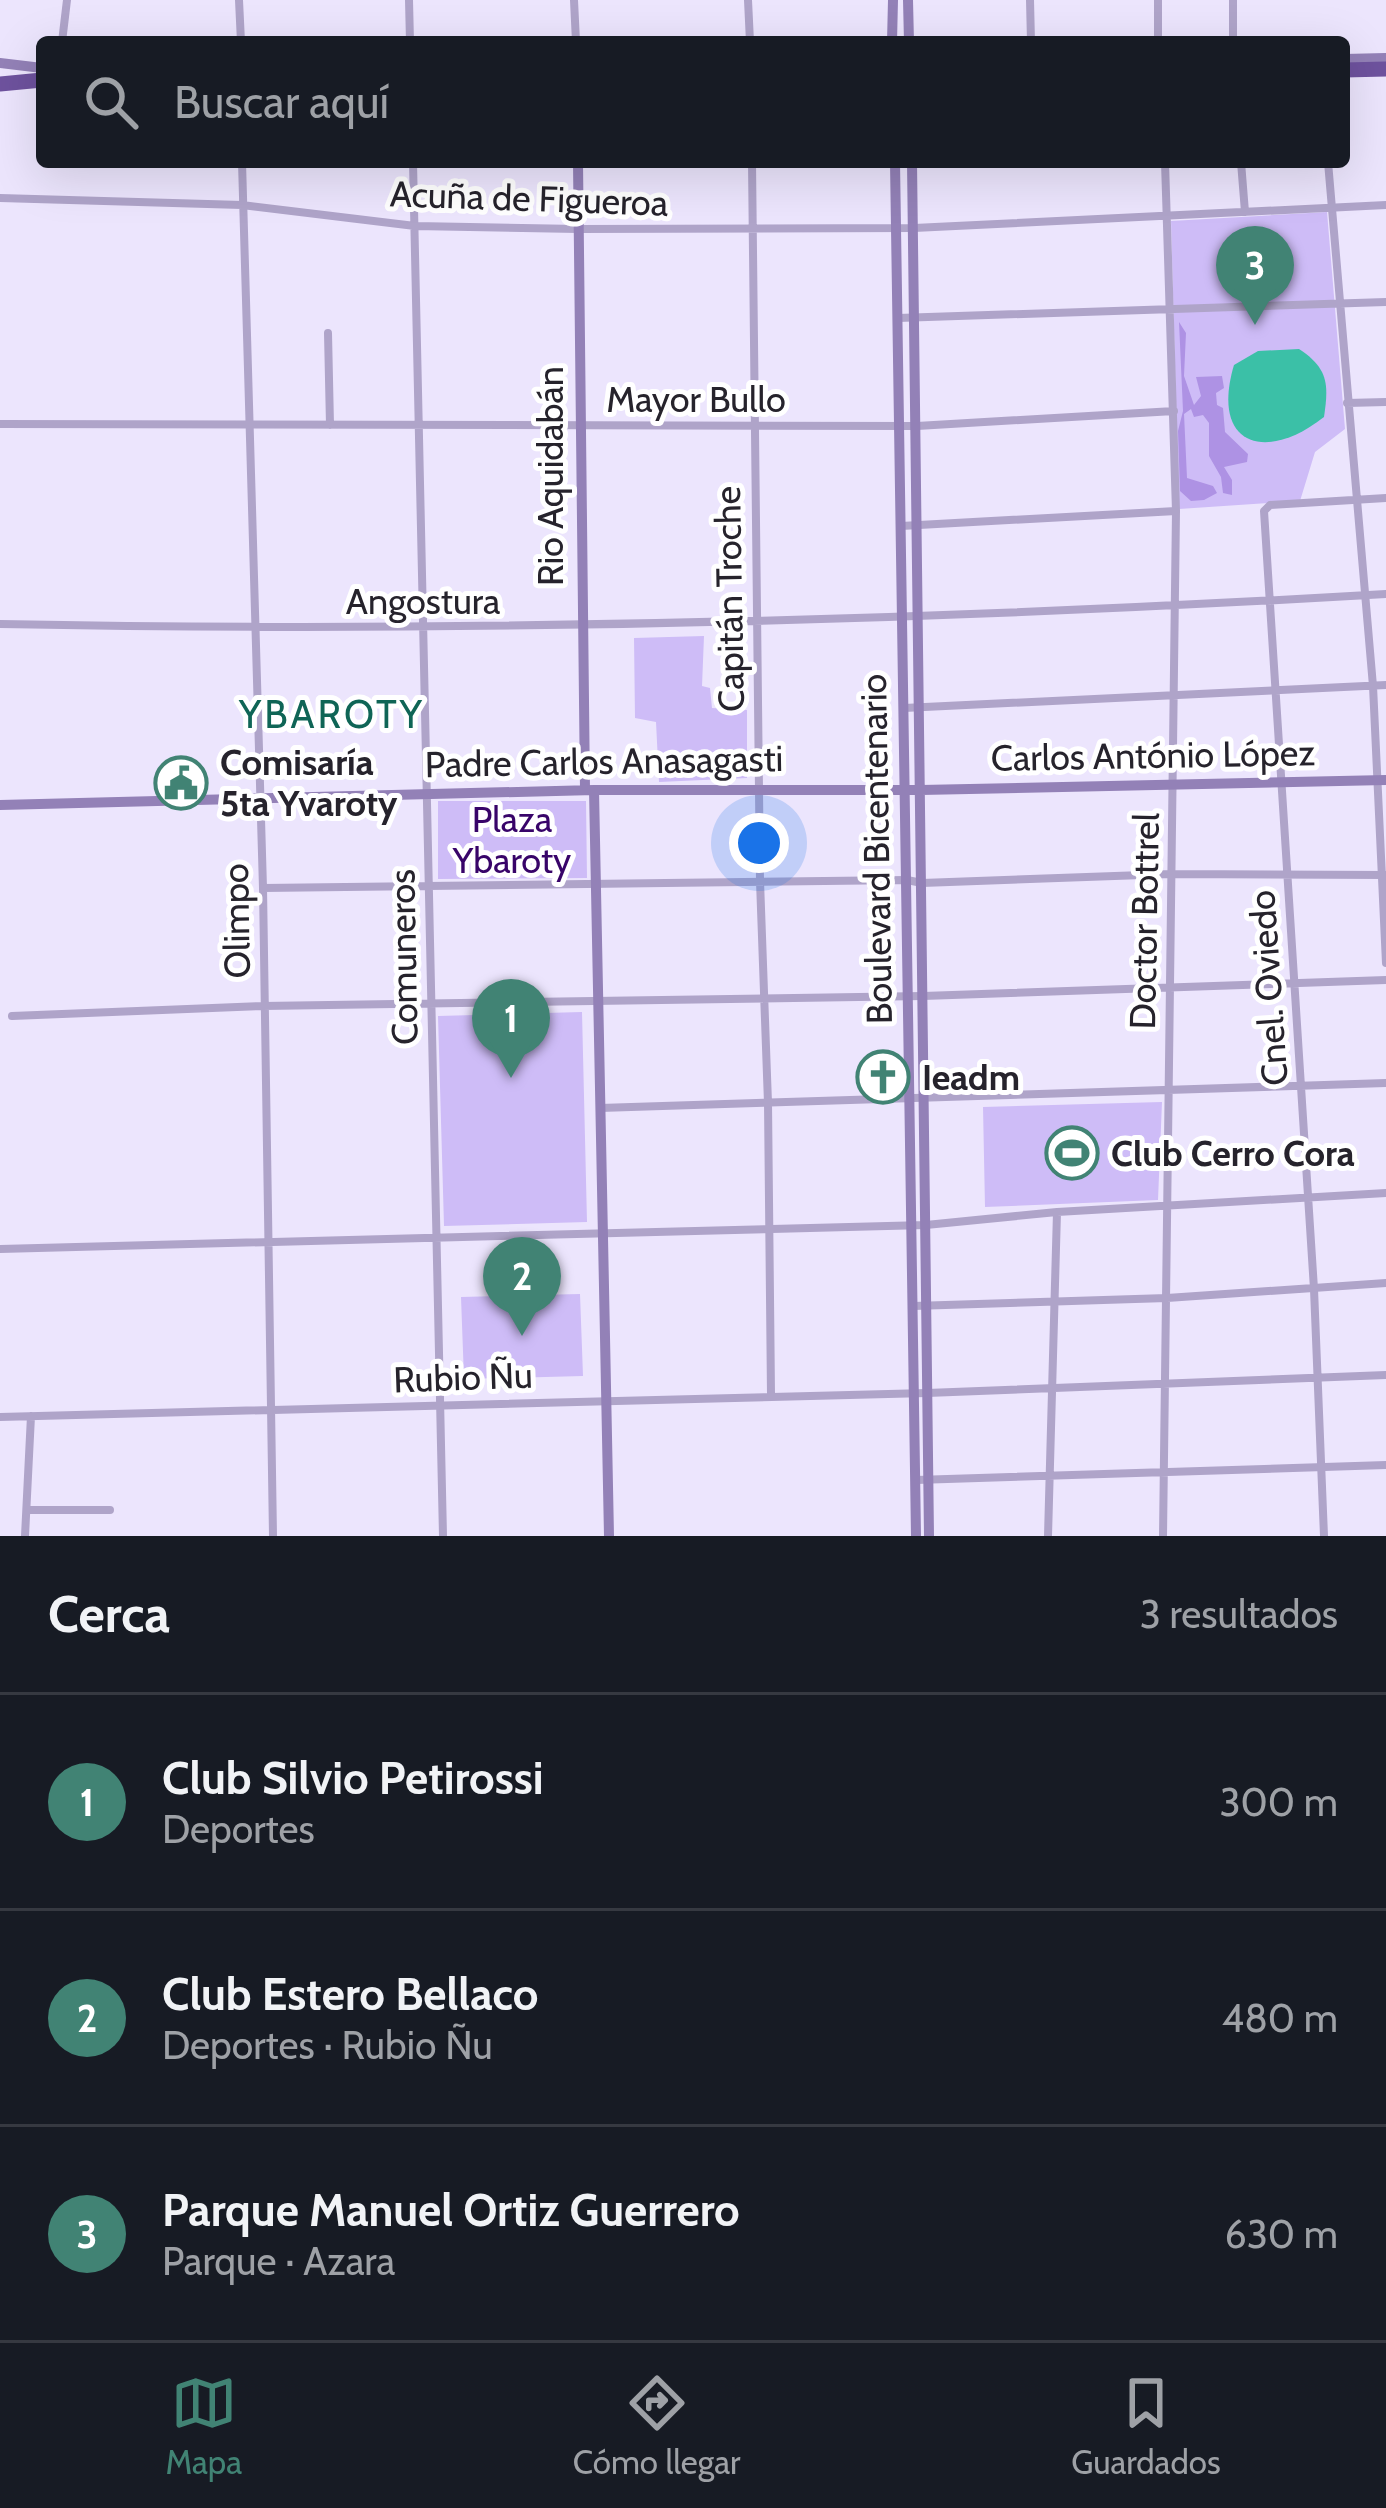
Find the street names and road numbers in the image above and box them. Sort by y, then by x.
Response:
street label: Acuña de Figueroa [389,171,669,225]
street label: Rio Aquidabán [528,366,572,586]
street label: Mayor Bullo [606,377,786,421]
street label: Capitán Troche [705,486,753,712]
street label: Angostura [346,579,500,623]
street label: Boulevard Bicentenario [851,673,901,1025]
street label: Carlos António López [990,730,1316,780]
street label: Padre Carlos Anasagasti [424,736,784,786]
street label: Doctor Bottrel [1120,812,1168,1030]
street label: Olimpo [213,863,259,979]
street label: Comuneros [379,869,427,1045]
street label: Cnel. Oviedo [1239,889,1297,1087]
street label: Rubio Ñu [393,1353,533,1401]

